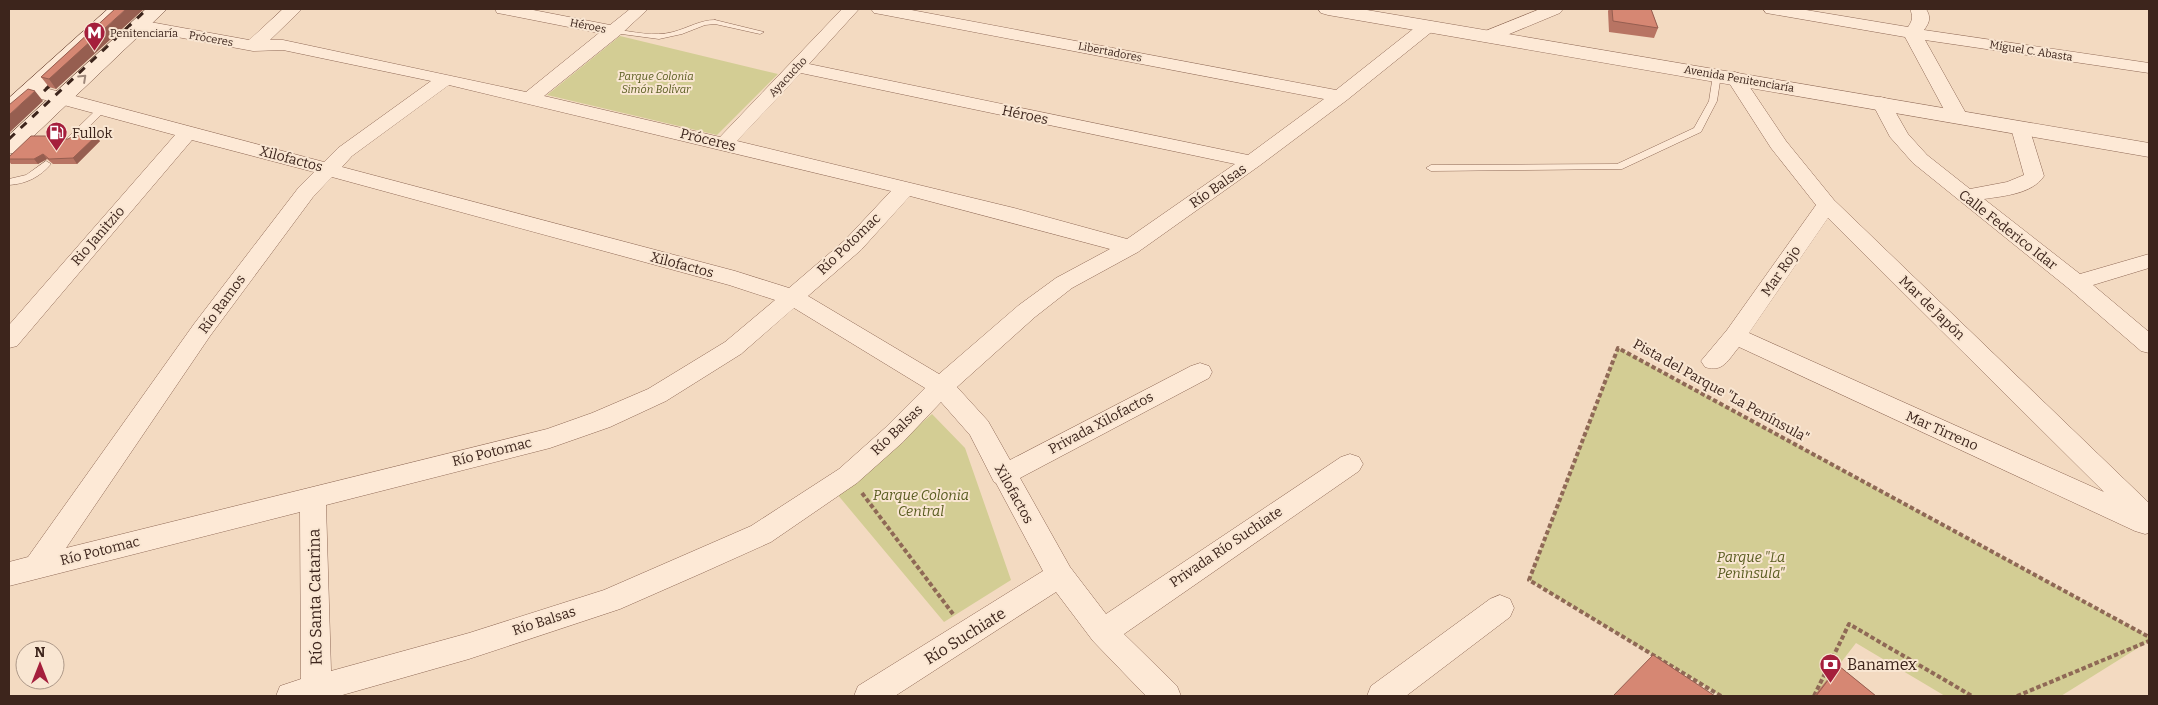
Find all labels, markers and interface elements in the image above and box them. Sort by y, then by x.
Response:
street label: Héroes [569,16,607,36]
metro station icon: Penitenciaría [82,21,106,52]
place label: Penitenciaría [110,27,178,40]
street label: Próceres [188,29,234,49]
street label: Miguel C. Abasta [1988,38,2074,64]
street label: Libertadores [1077,39,1143,65]
street label: Ayacucho [766,54,810,100]
street label: Avenida Penitenciaría [1683,63,1795,95]
park label: Parque Colonia Simón Bolívar [618,70,694,96]
one-way arrow [77,75,86,84]
street label: Héroes [1000,102,1050,128]
fuel station icon: Fullok [44,121,68,152]
place label: Fullok [72,125,113,142]
street label: Próceres [678,125,738,155]
street label: Xilofactos [257,142,325,176]
street label: Río Balsas [1186,160,1250,212]
street label: Calle Federico Idar [1955,186,2061,274]
street label: Rio Janitzio [68,203,128,269]
street label: Río Potomac [814,210,884,278]
street label: Mar Rojo [1758,243,1804,299]
street label: Xilofactos [648,248,716,282]
street label: Río Ramos [195,271,249,337]
street label: Mar de Japón [1896,272,1969,344]
street label: Pista del Parque "La Península" [1630,335,1812,447]
street label: Privada Xilofactos [1046,388,1156,458]
street label: Río Balsas [868,401,926,459]
street label: Mar Tirreno [1903,408,1981,454]
street label: Río Potomac [450,434,534,470]
street label: Xilofactos [991,462,1037,526]
park label: Parque Colonia Central [873,487,969,520]
street label: Privada Río Suchiate [1166,503,1286,591]
street label: Río Santa Catarina [304,528,326,666]
street label: Río Potomac [58,533,142,569]
park label: Parque "La Península" [1717,549,1785,582]
street label: Río Balsas [510,603,578,639]
street label: Río Suchiate [921,604,1009,668]
north arrow [15,640,65,690]
text: N [35,644,46,661]
bank icon: Banamex [1819,652,1843,683]
place label: Banamex [1847,655,1917,674]

